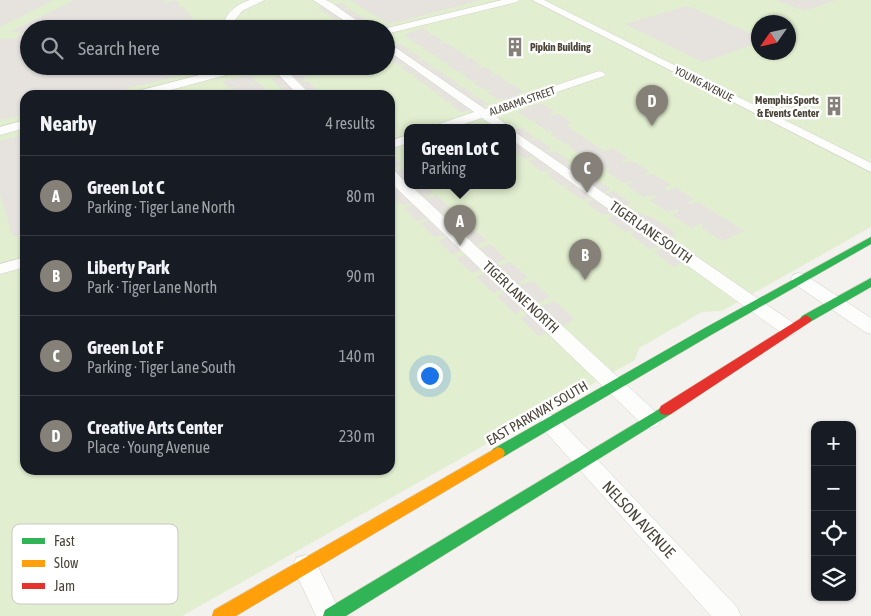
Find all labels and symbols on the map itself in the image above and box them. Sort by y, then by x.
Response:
north arrow [751,15,796,60]
building icon: Pipkin Building [504,36,526,58]
place label: Pipkin Building [530,41,591,53]
street label: YOUNG AVENUE [673,64,736,104]
street label: ALABAMA STREET [487,84,557,118]
pin: D [636,85,668,126]
place label: Memphis Sports & Events Center [755,94,820,119]
building icon: Memphis Sports & Events Center [823,95,845,117]
pin: C [571,152,603,193]
street label: TIGER LANE SOUTH [607,198,695,266]
pin: A [444,205,476,246]
pin: B [569,239,601,280]
street label: TIGER LANE NORTH [480,258,562,336]
your location [417,363,443,389]
street label: EAST PARKWAY SOUTH [483,377,591,449]
street label: NELSON AVENUE [599,477,679,561]
legend [12,524,178,604]
text: Fast [54,533,75,549]
text: Slow [54,555,79,571]
text: Jam [54,578,75,594]

